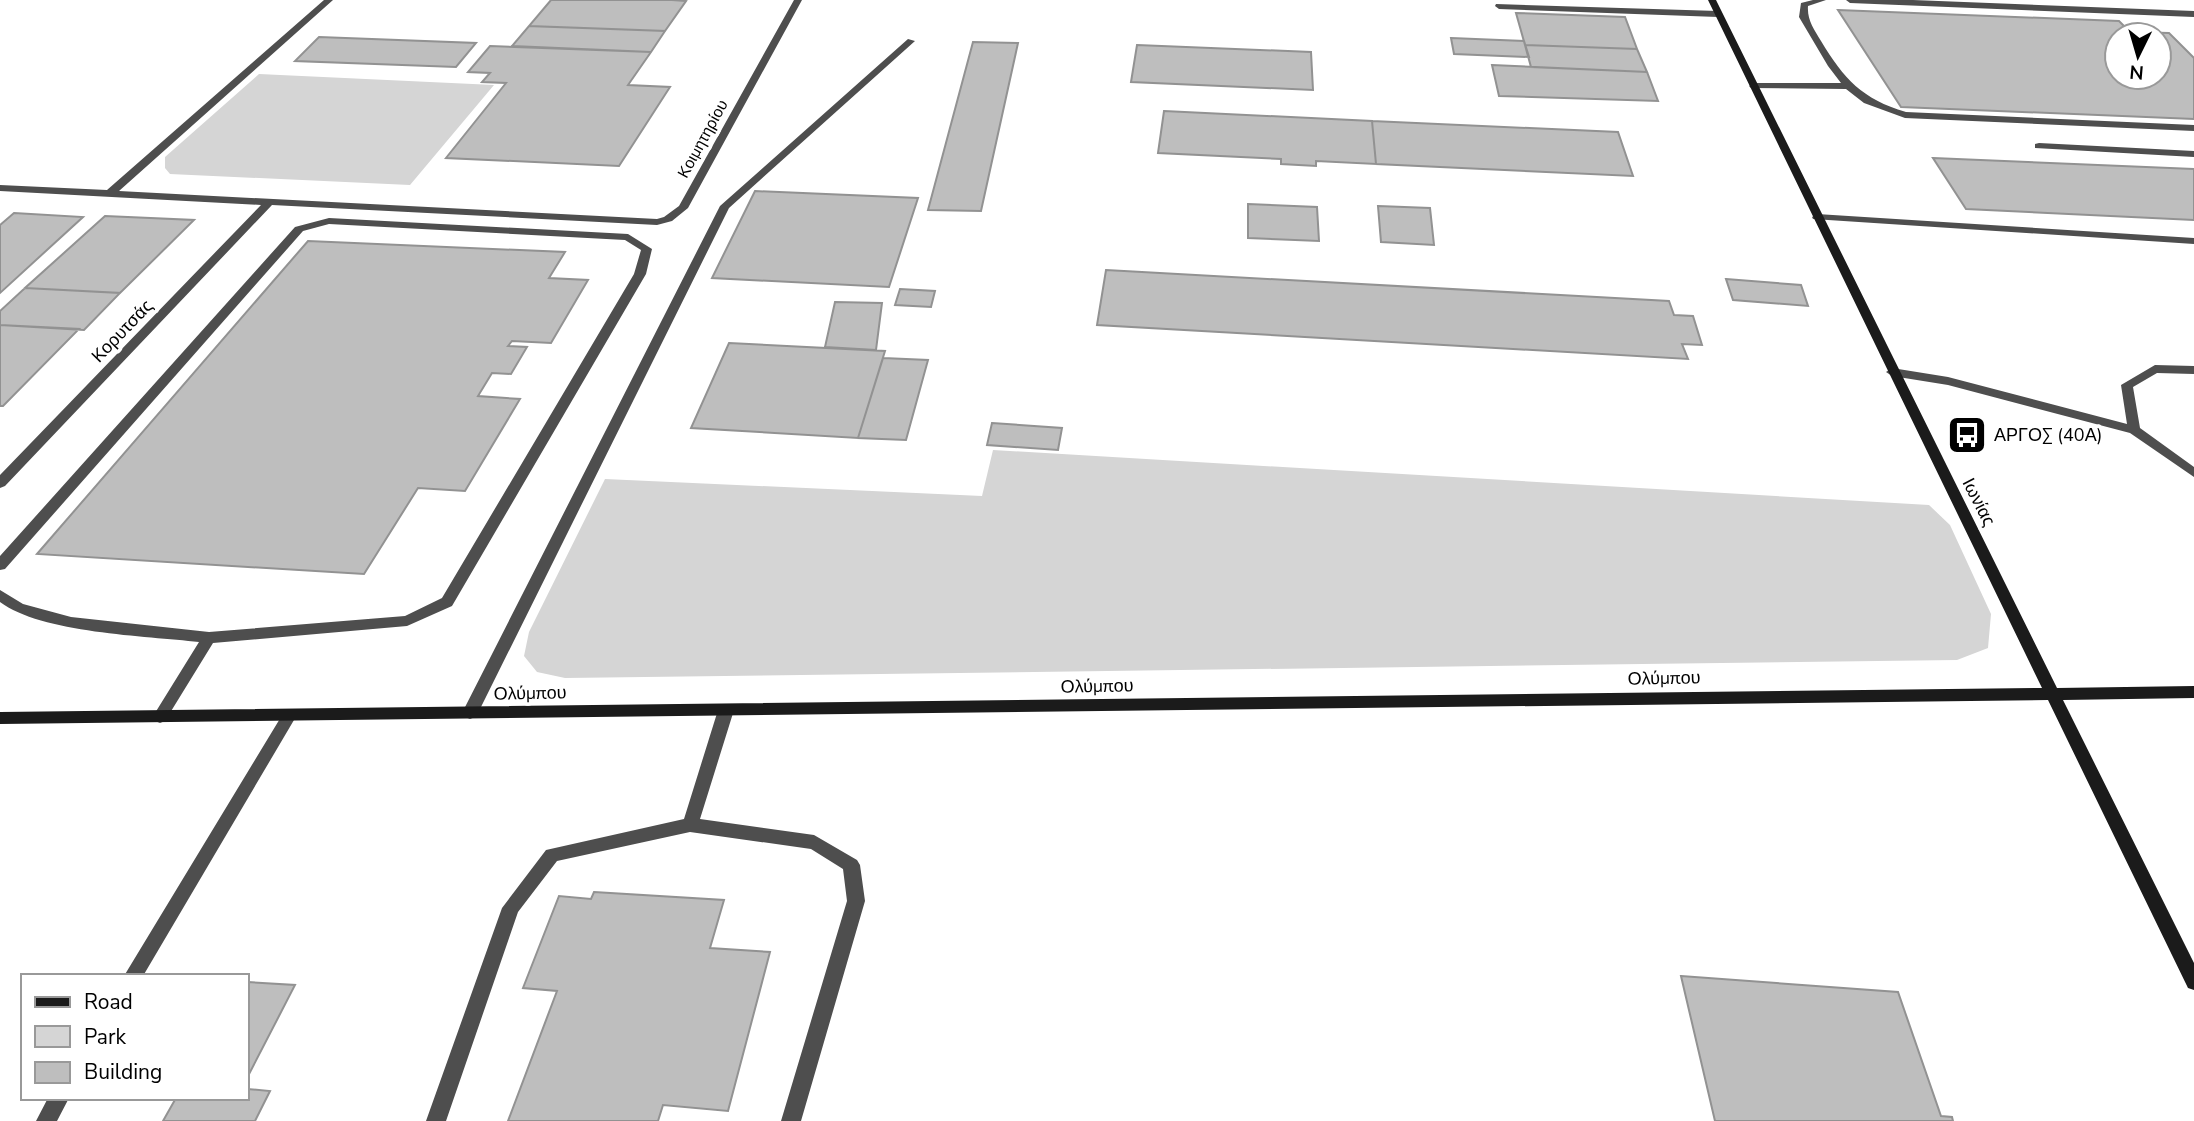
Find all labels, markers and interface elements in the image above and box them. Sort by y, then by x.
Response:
north arrow [2103,21,2173,91]
text: N [2128,58,2145,86]
street label: Κοιμητηρίου [672,96,734,182]
street label: Κορυτσάς [86,294,158,368]
bus stop icon: ΑΡΓΟΣ (40Α) [1946,414,1988,456]
place label: ΑΡΓΟΣ (40Α) [1994,423,2102,447]
street label: Ιωνίας [1957,474,2001,531]
street label: Ολύμπου [1627,665,1701,691]
street label: Ολύμπου [1060,673,1134,699]
street label: Ολύμπου [493,680,567,706]
legend [21,974,248,1100]
text: Road [84,988,133,1016]
text: Park [84,1023,126,1051]
text: Building [84,1058,162,1086]

